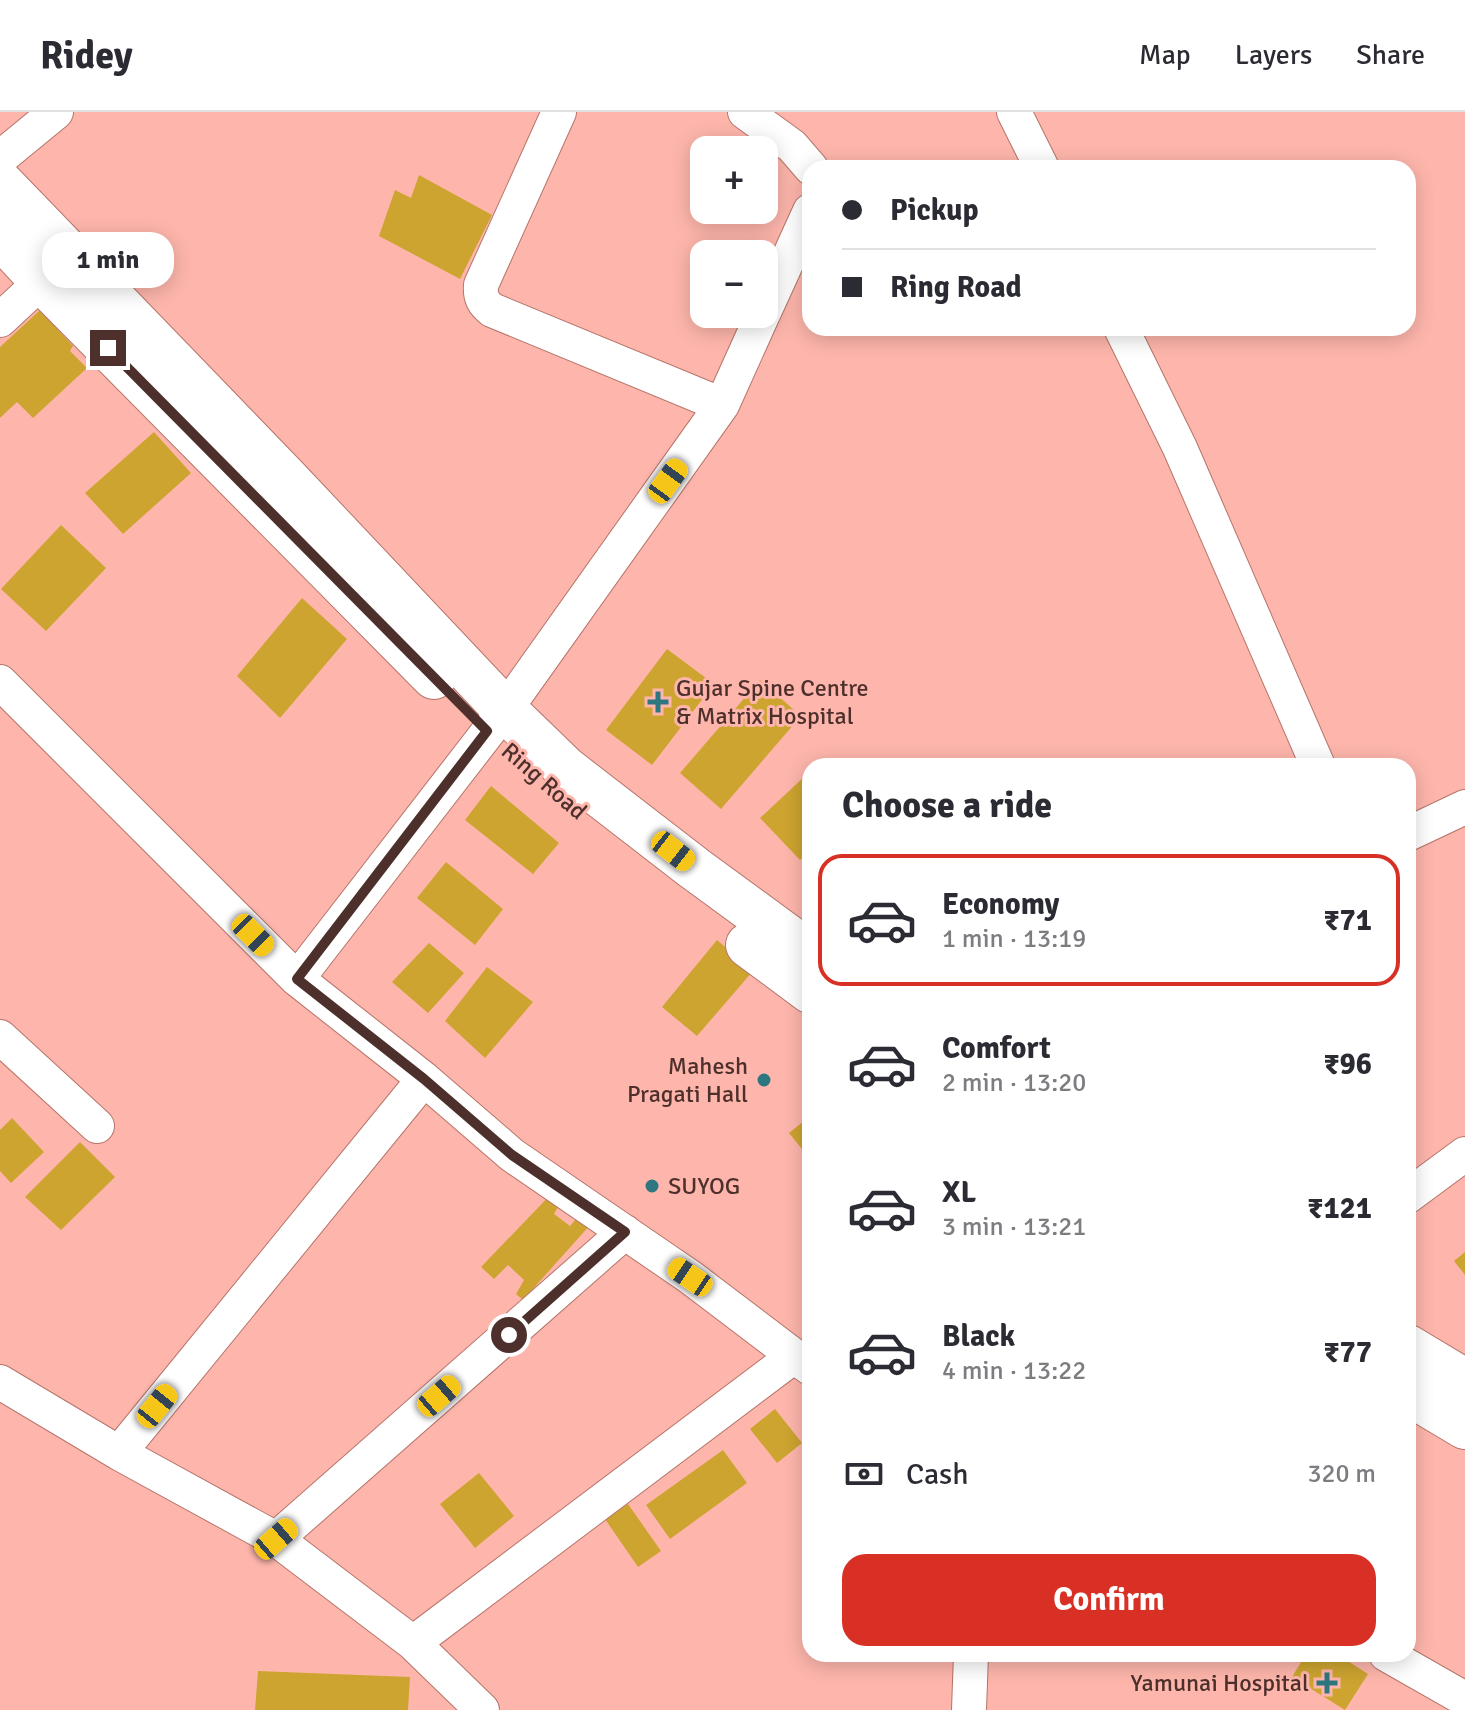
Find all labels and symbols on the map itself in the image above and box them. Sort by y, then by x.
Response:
callout: 1 min [42,232,174,288]
route end [90,330,126,366]
car [644,455,692,507]
place label: Gujar Spine Centre & Matrix Hospital [676,673,869,731]
marker: Gujar Spine Centre & Matrix Hospital [647,691,669,713]
street label: Ring Road [495,736,593,826]
car [647,827,699,875]
car [228,910,278,960]
place label: Mahesh Pragati Hall [627,1051,748,1109]
marker: Mahesh Pragati Hall [755,1071,773,1089]
place label: SUYOG [668,1171,740,1201]
marker: SUYOG [643,1177,661,1195]
car [663,1254,717,1300]
route start [491,1317,527,1353]
car [413,1371,465,1421]
car [133,1380,181,1432]
car [250,1514,302,1564]
place label: Yamunai Hospital [1131,1668,1309,1698]
marker: Yamunai Hospital [1316,1672,1338,1694]

